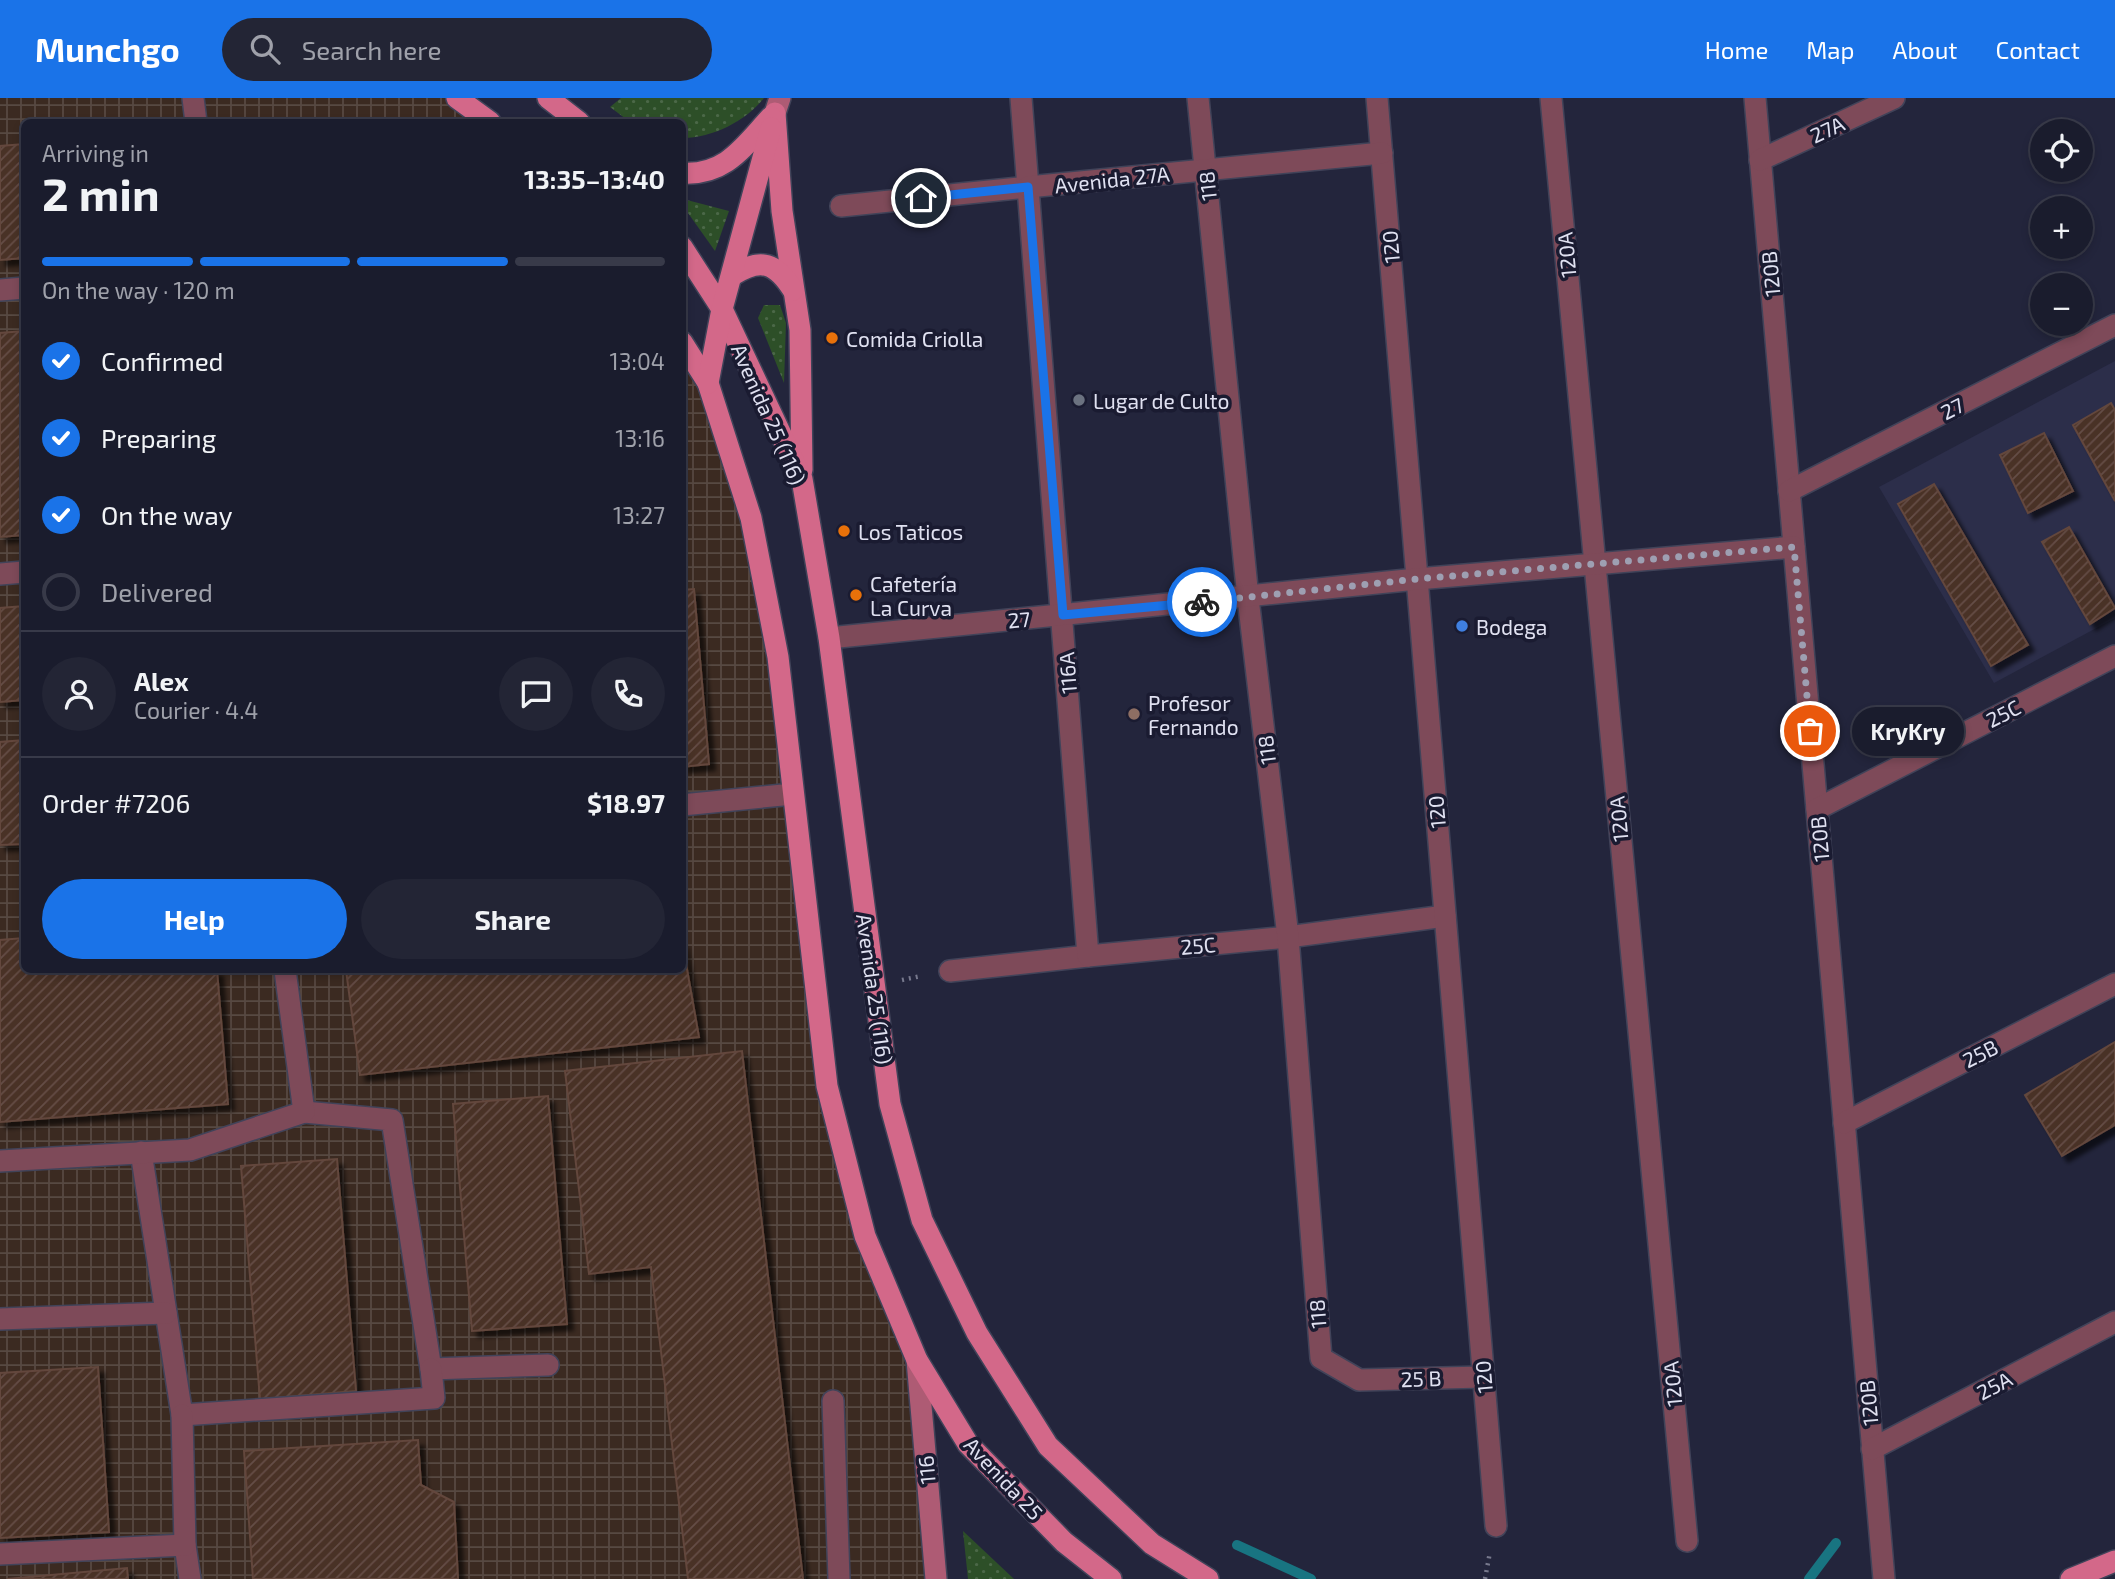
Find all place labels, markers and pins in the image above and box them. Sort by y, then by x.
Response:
pin [891,168,951,228]
place label: Comida Criolla [846,326,983,351]
marker: Comida Criolla [824,330,840,346]
place label: Lugar de Culto [1093,388,1230,413]
marker: Lugar de Culto [1071,392,1087,408]
place label: Los Taticos [858,519,963,544]
marker: Los Taticos [836,523,852,539]
place label: Cafetería La Curva [870,571,957,620]
marker: Cafetería La Curva [848,587,864,603]
place label: Bodega [1476,614,1547,639]
marker: Bodega [1454,618,1470,634]
place label: Profesor Fernando [1148,690,1239,739]
pin [1780,701,1840,761]
marker: Profesor Fernando [1126,706,1142,722]
callout: KryKry [1852,706,1964,756]

